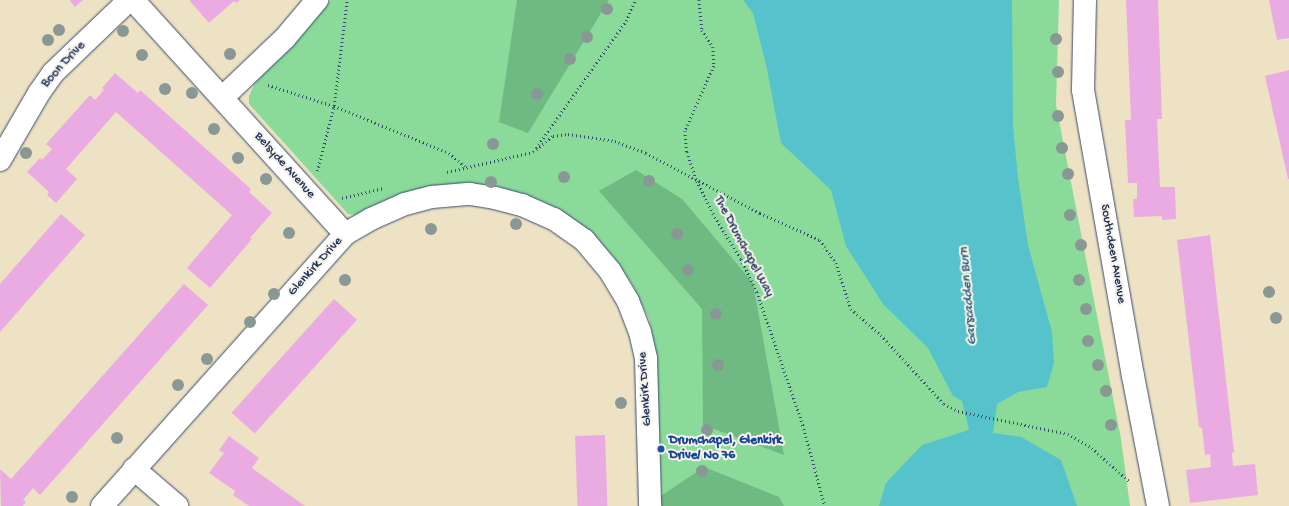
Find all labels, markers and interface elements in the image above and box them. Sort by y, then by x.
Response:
street label: Boon Drive [39,39,89,91]
street label: Belsyde Avenue [250,130,318,202]
street label: The Drumchapel Way [710,194,776,300]
street label: Southdeen Avenue [1096,203,1128,305]
street label: Glenkirk Drive [285,234,347,300]
water label: Garscadden Burn [956,246,982,346]
street label: Glenkirk Drive [636,351,656,427]
place label: Drumchapel, Glenkirk Drive/ No 76 [669,434,782,465]
marker: Drumchapel, Glenkirk Drive/ No 76 [656,444,666,454]

